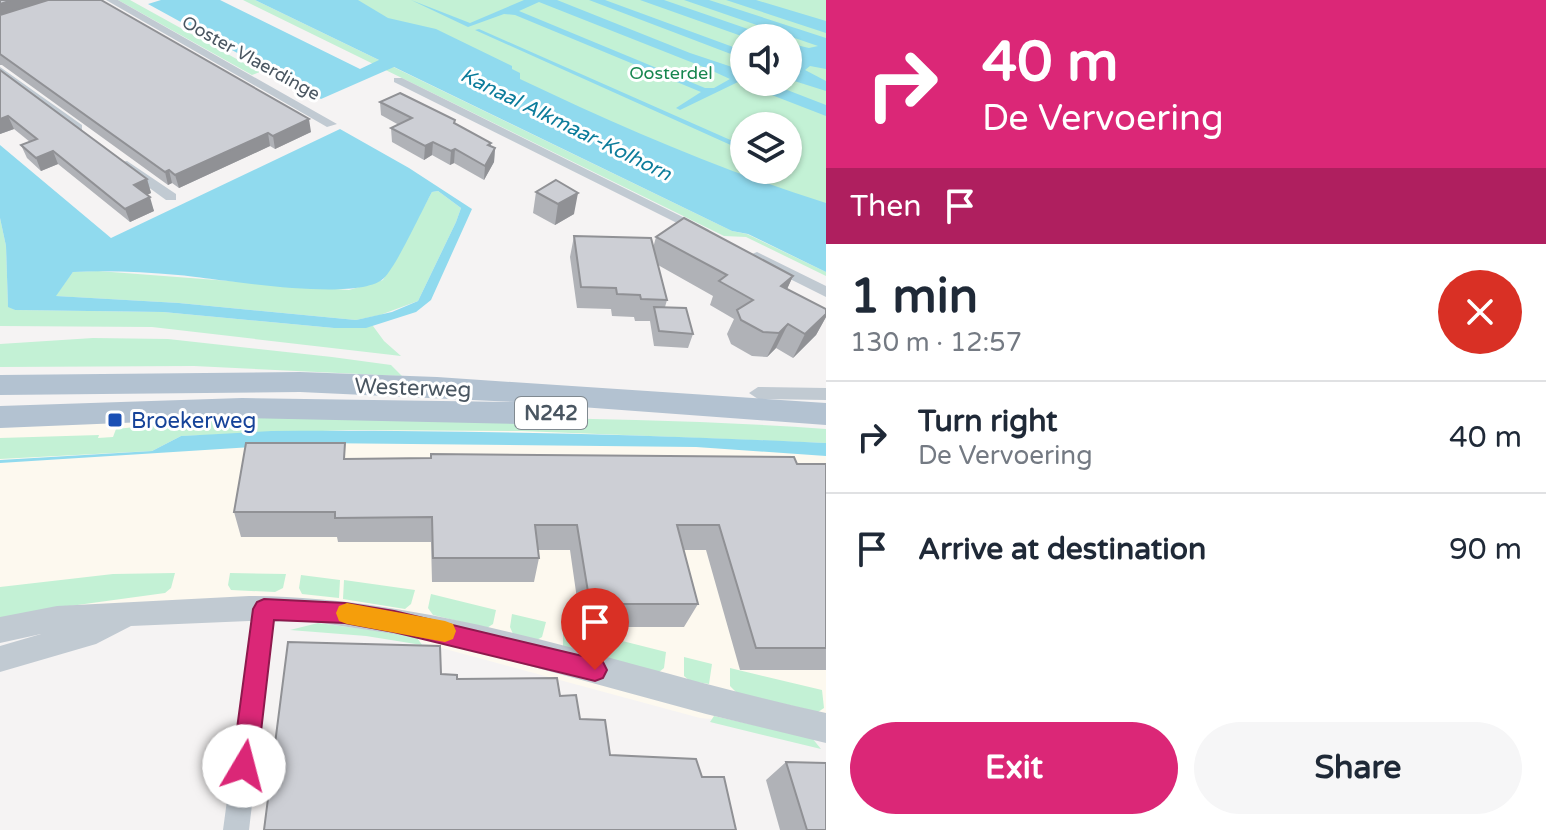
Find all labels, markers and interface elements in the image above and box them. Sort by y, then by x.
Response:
street label: Ooster Vlaerdinge [178,11,324,105]
map controls [730,24,802,184]
button: sound [730,24,802,96]
text: 40 m [982,29,1118,96]
icon: right [850,32,954,136]
park label: Oosterdel [629,62,713,84]
water label: Kanaal Alkmaar-Kolhorn [456,63,676,187]
text: De Vervoering [982,97,1224,140]
button: layers [730,112,802,184]
icon: arrive [938,184,982,228]
text: Then [850,188,922,225]
text: 1 min [850,268,978,326]
button: close [1438,270,1522,354]
text: 130 m · 12:57 [850,327,1022,358]
street label: Westerweg [354,373,472,403]
road number: N242 [515,397,587,429]
text: Turn right [918,403,1058,440]
place label: Broekerweg [131,408,256,434]
marker: Broekerweg [106,411,124,429]
icon: right [850,415,894,459]
text: 40 m [1449,419,1522,456]
text: De Vervoering [918,440,1093,471]
icon: arrive [850,527,894,571]
text: Arrive at destination [918,531,1206,568]
text: 90 m [1449,531,1522,568]
pin [561,588,629,670]
icon: arrive [573,600,617,644]
button: Exit [850,722,1178,814]
button: Share [1194,722,1522,814]
position arrow [202,724,286,808]

